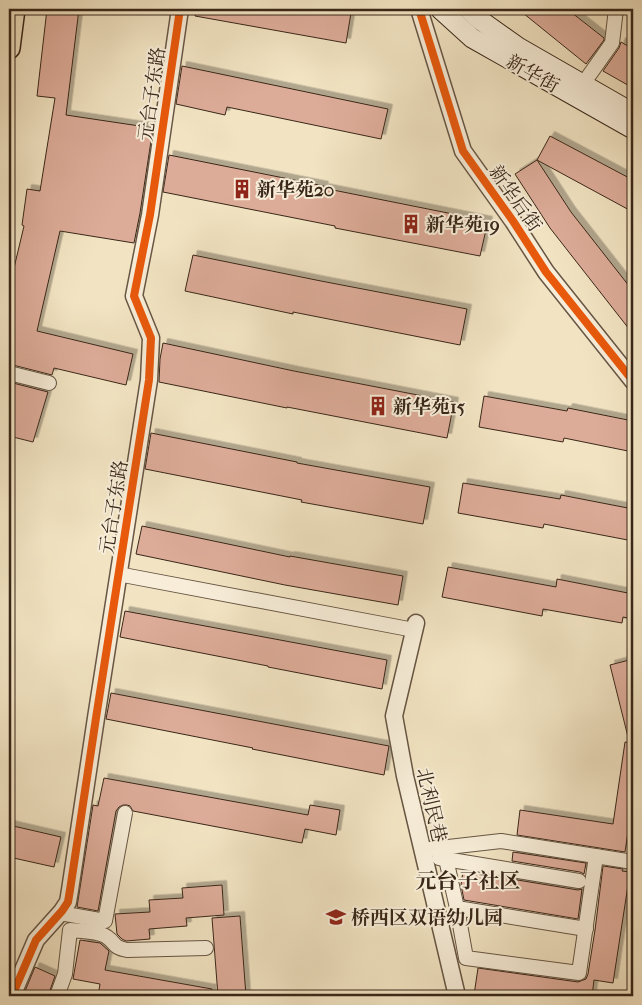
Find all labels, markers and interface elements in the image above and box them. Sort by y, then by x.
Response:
street label: 元台子东路 [134,46,169,143]
street label: 新华街 [502,50,563,97]
street label: 新华后街 [484,161,546,236]
building icon: 新华苑20 [231,178,253,200]
place label: 新华苑20 [257,179,334,201]
building icon: 新华苑19 [400,213,422,235]
place label: 新华苑19 [426,214,500,236]
building icon: 新华苑15 [367,395,389,417]
place label: 新华苑15 [393,396,465,418]
street label: 元台子东路 [96,459,132,556]
street label: 北利民巷 [412,766,450,845]
district label: 元台子社区 [416,869,521,893]
school or university icon: 桥西区双语幼儿园 [325,906,347,928]
place label: 桥西区双语幼儿园 [351,907,503,929]

